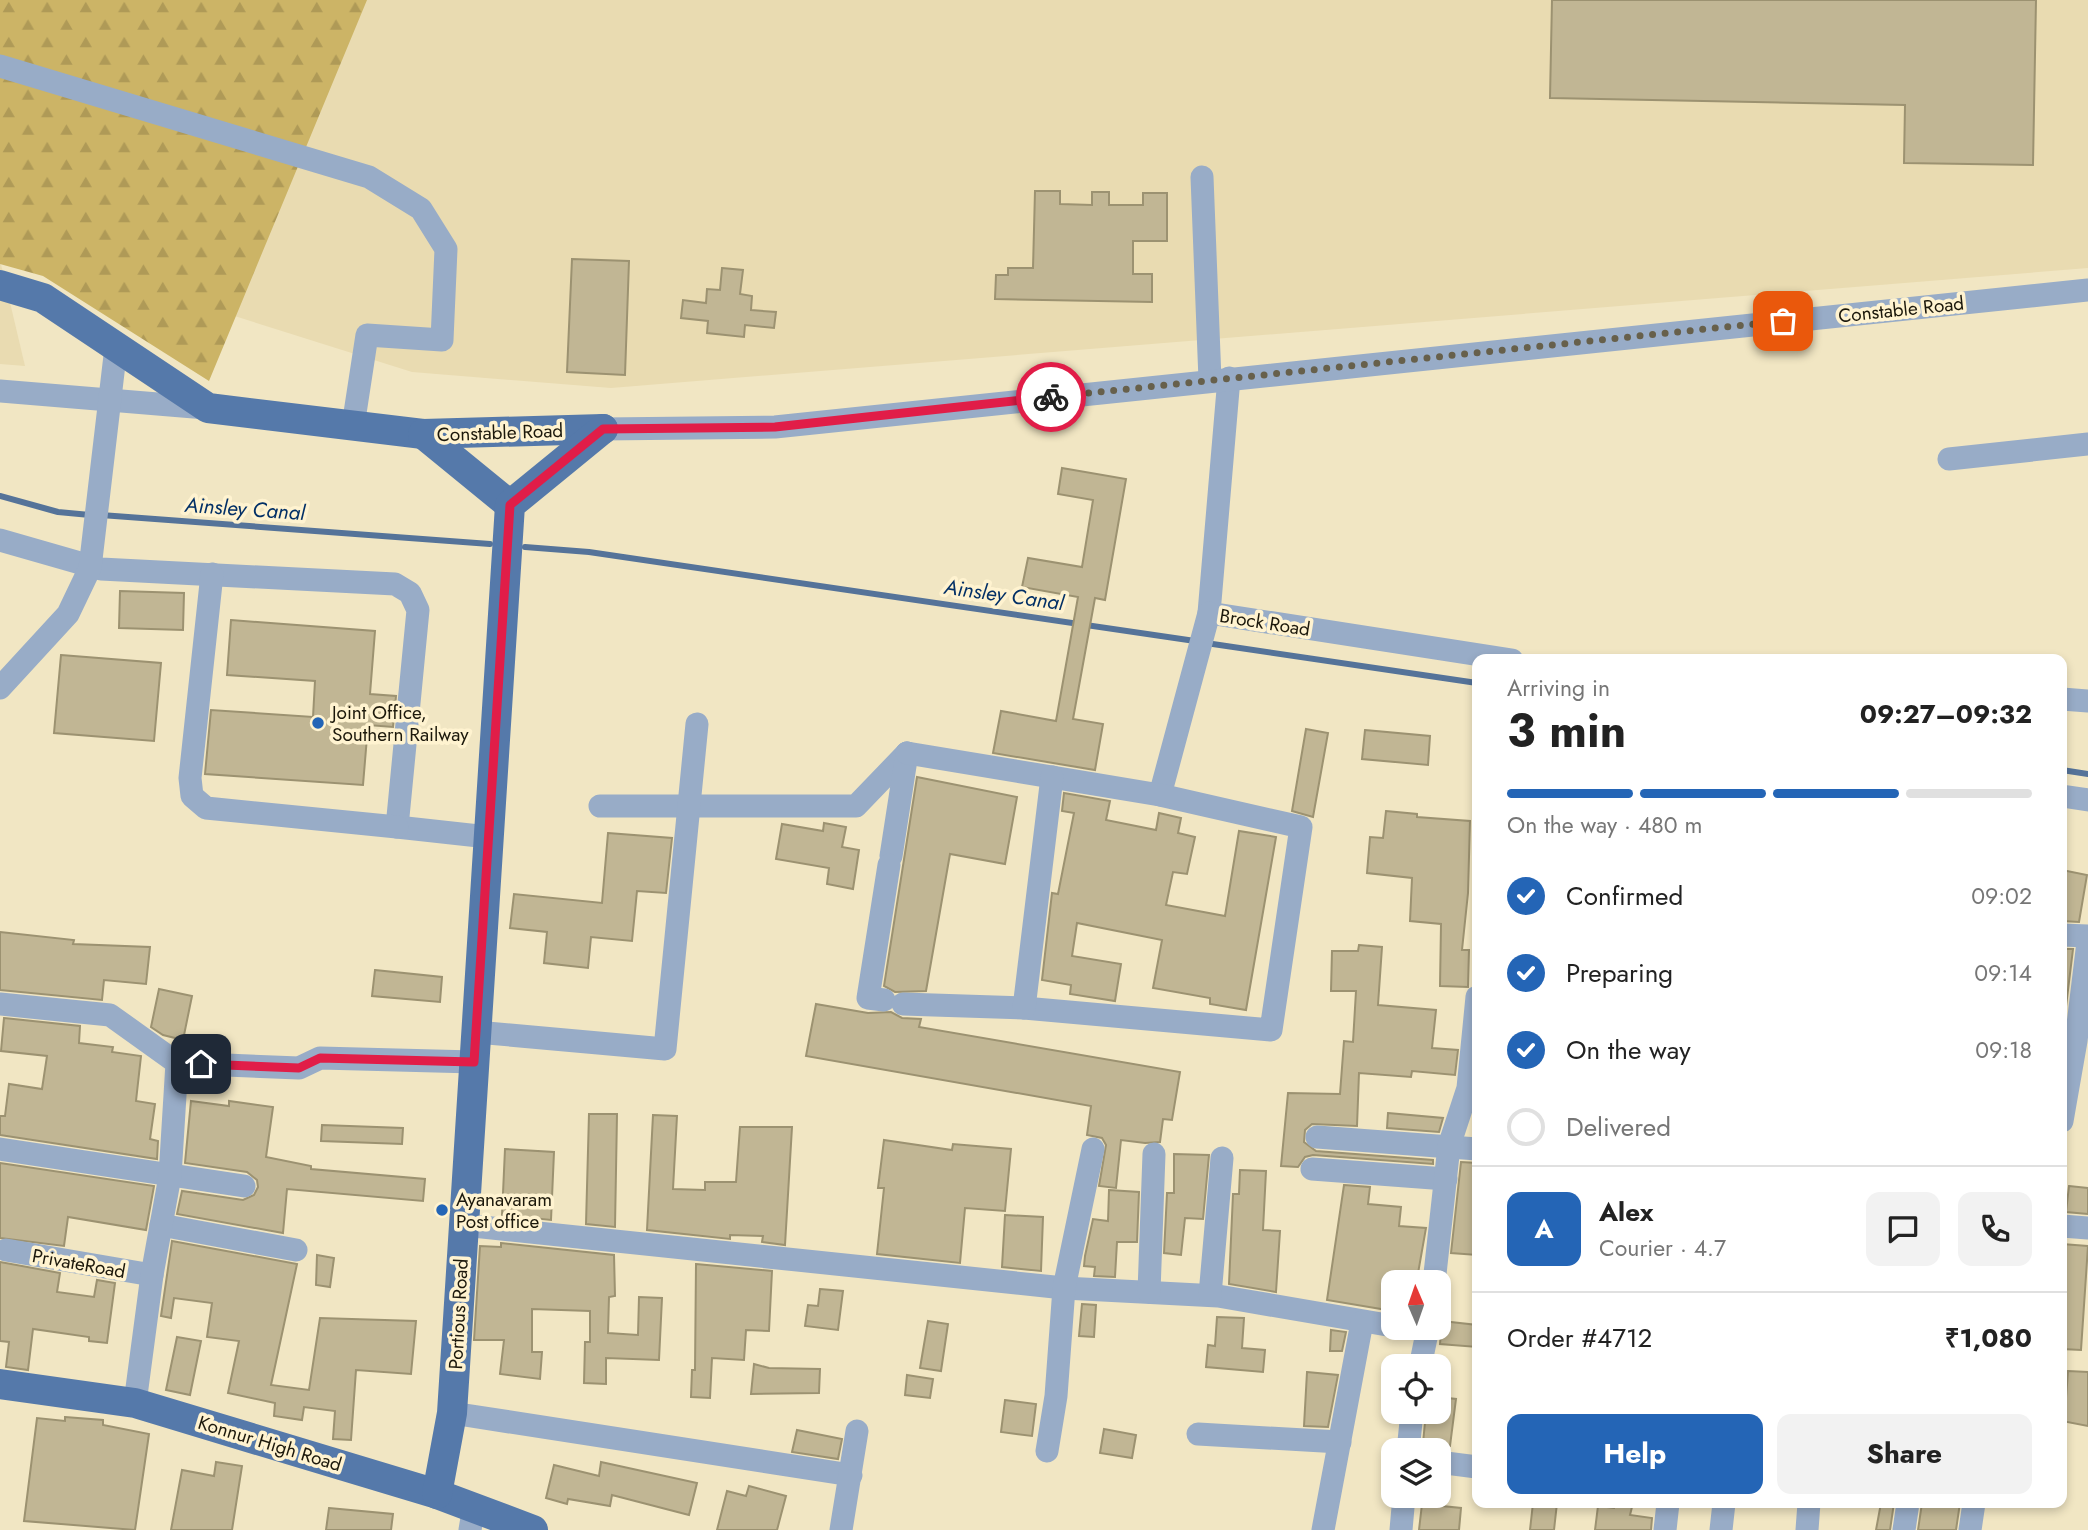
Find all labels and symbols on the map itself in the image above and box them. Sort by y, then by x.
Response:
street label: Constable Road [1837,289,1965,330]
pin [1753,291,1813,351]
courier [1016,362,1086,432]
street label: Constable Road [436,417,564,448]
water label: Ainsley Canal [183,490,307,528]
water label: Ainsley Canal [941,572,1067,618]
street label: Brock Road [1218,602,1312,643]
place label: Joint Office, Southern Railway [329,699,469,748]
marker: Joint Office, Southern Railway [310,715,326,731]
pin [171,1034,231,1094]
place label: Ayanavaram Post office [456,1186,552,1235]
marker: Ayanavaram Post office [434,1202,450,1218]
street label: PrivateRoad [30,1242,128,1285]
street label: Portious Road [442,1258,475,1370]
north arrow [1381,1270,1451,1340]
street label: Konnur High Road [195,1409,345,1478]

